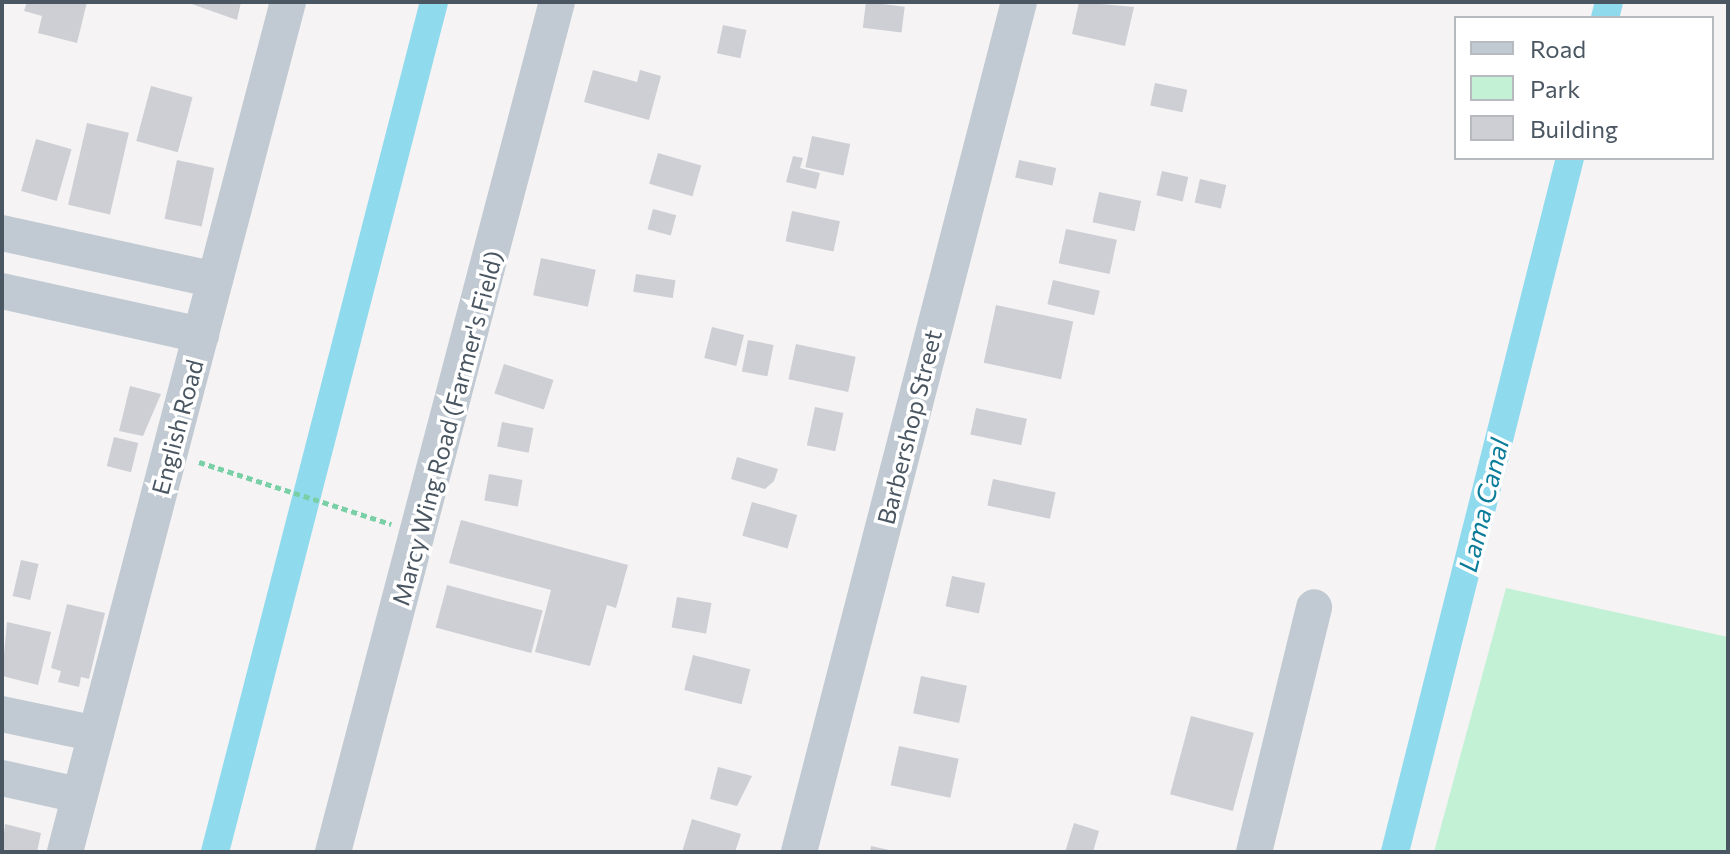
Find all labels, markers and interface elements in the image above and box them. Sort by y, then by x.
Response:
legend [1454,16,1714,160]
text: Road [1530,34,1586,63]
text: Park [1530,74,1580,103]
text: Building [1530,114,1618,143]
street label: Marcy Wing Road (Farmer's Field) [386,248,508,608]
street label: Barbershop Street [871,327,947,527]
street label: English Road [145,356,209,498]
water label: Lama Canal [1451,435,1515,575]

